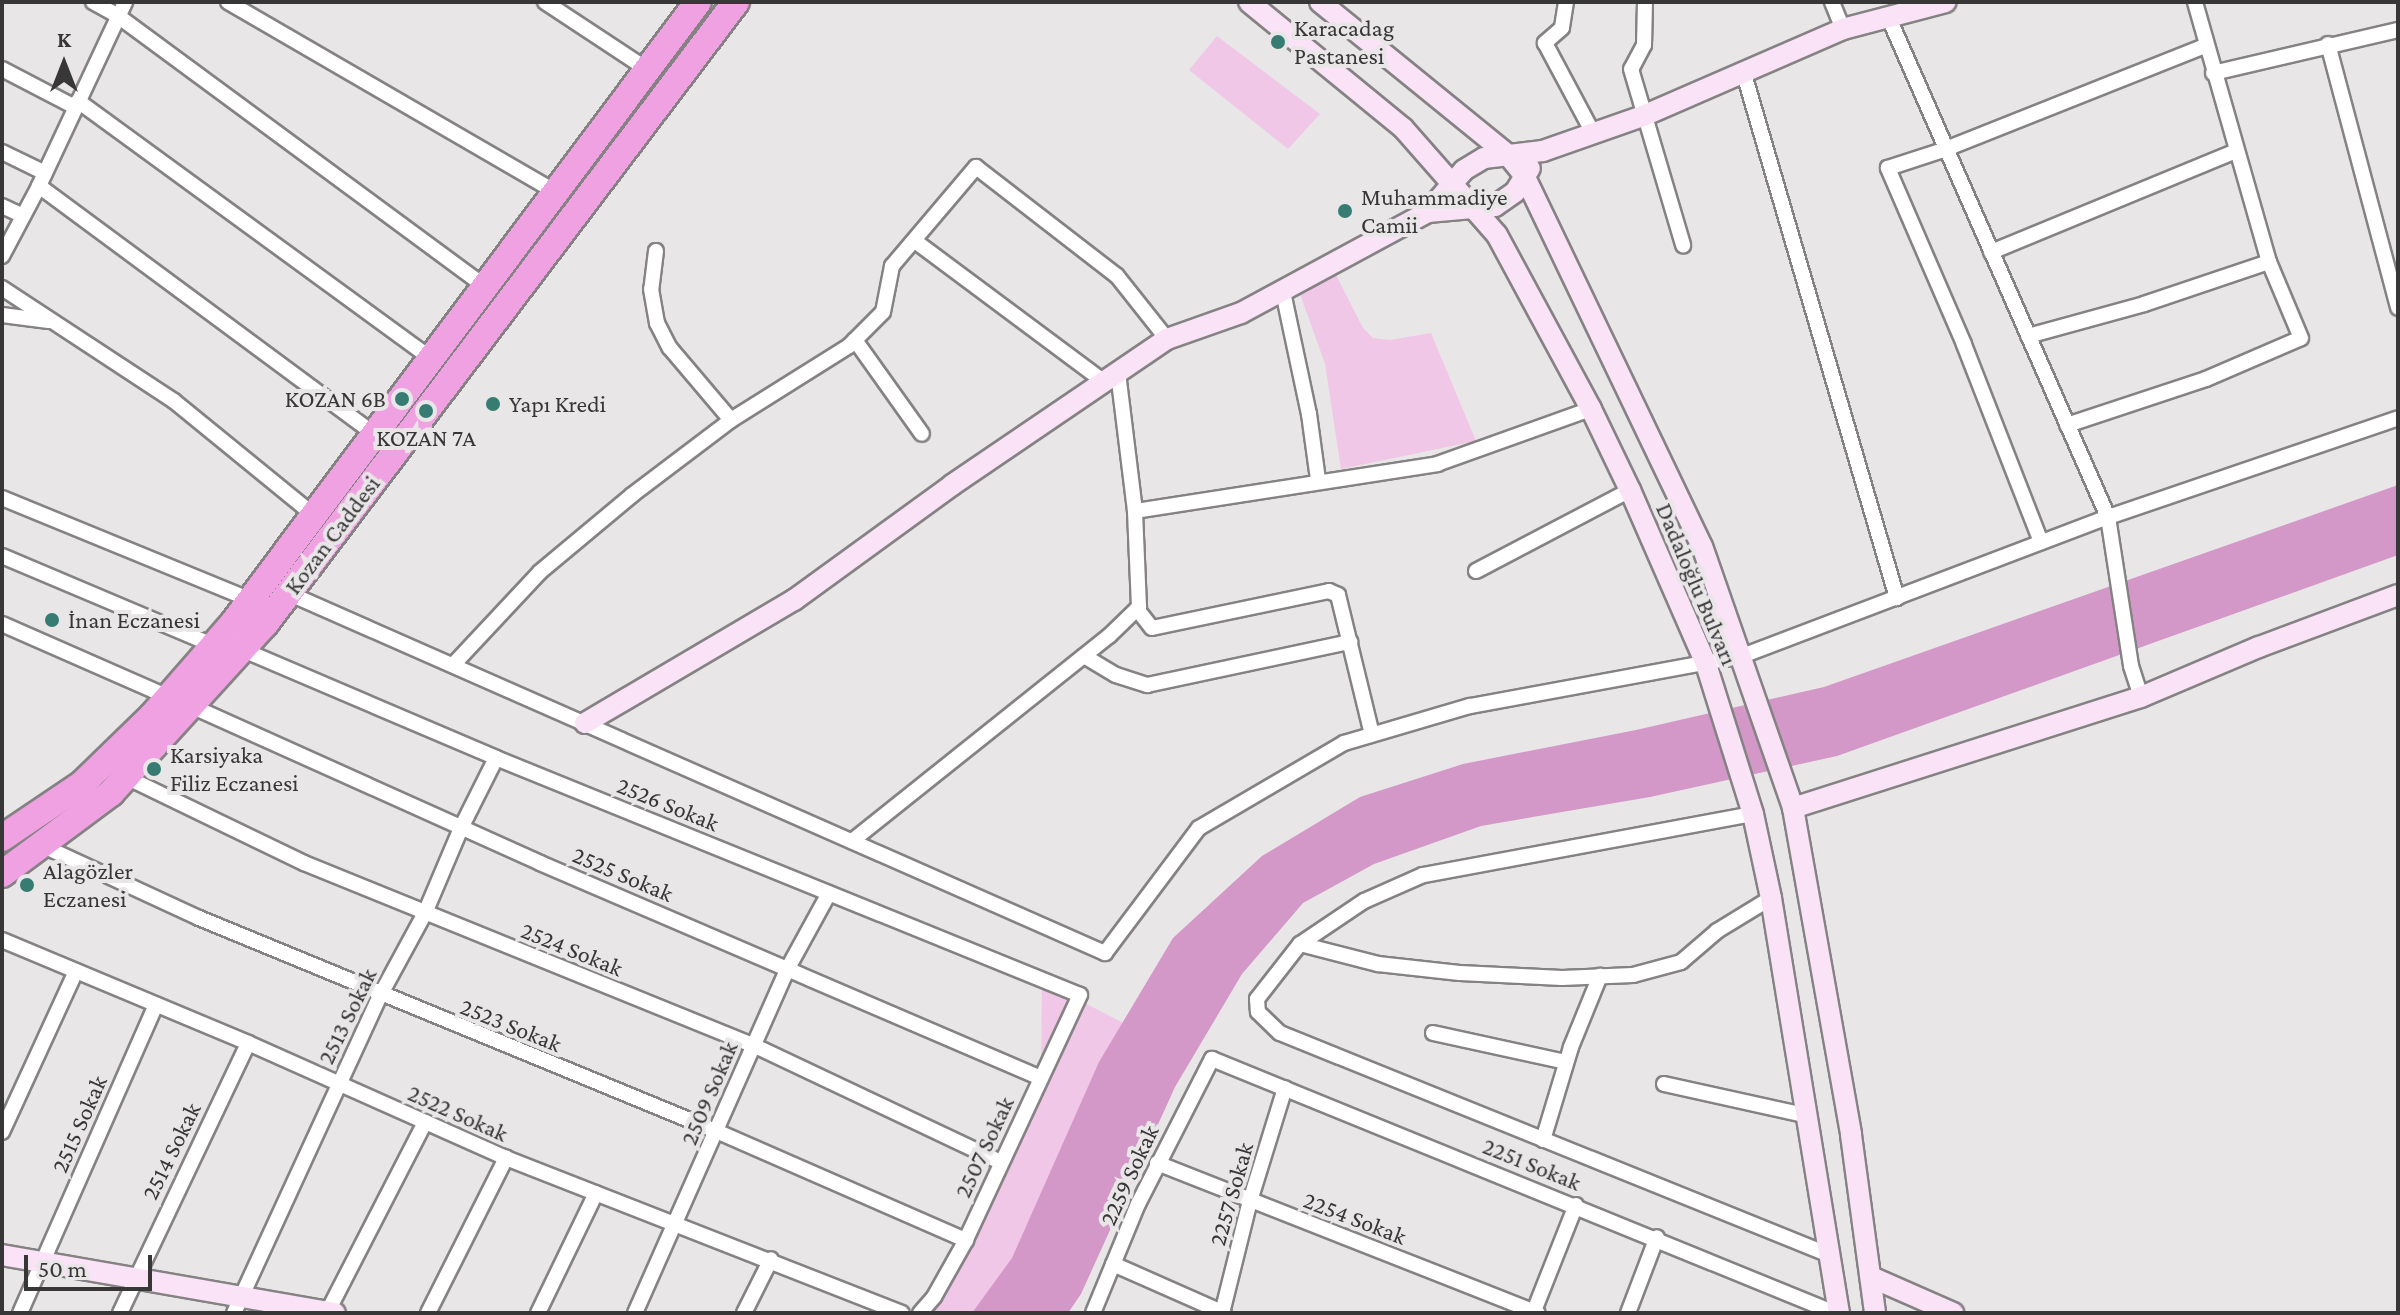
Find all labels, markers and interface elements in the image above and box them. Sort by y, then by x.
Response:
place label: Karacadag Pastanesi [1294,14,1394,70]
north arrow [24,24,104,104]
text: K [57,27,71,52]
marker: Karacadag Pastanesi [1269,33,1287,51]
place label: Muhammadiye Camii [1361,183,1508,239]
marker: Muhammadiye Camii [1336,202,1354,220]
place label: KOZAN 6B [285,385,386,413]
marker: KOZAN 6B [393,390,411,408]
place label: Yapı Kredi [509,390,606,418]
marker: Yapı Kredi [484,395,502,413]
marker: KOZAN 7A [417,402,435,420]
place label: KOZAN 7A [376,424,476,452]
street label: Kozan Caddesi [278,470,386,600]
street label: Dadaloğlu Bulvarı [1650,499,1744,669]
place label: İnan Eczanesi [68,606,200,634]
marker: İnan Eczanesi [43,611,61,629]
place label: Karsiyaka Filiz Eczanesi [170,741,299,797]
marker: Karsiyaka Filiz Eczanesi [145,760,163,778]
street label: 2526 Sokak [613,771,723,837]
street label: 2525 Sokak [568,840,678,908]
place label: Alagözler Eczanesi [43,857,133,913]
marker: Alagözler Eczanesi [18,876,36,894]
street label: 2524 Sokak [517,916,627,982]
street label: 2513 Sokak [311,963,383,1069]
street label: 2523 Sokak [456,992,566,1058]
street label: 2509 Sokak [674,1037,744,1149]
street label: 2515 Sokak [45,1071,113,1177]
street label: 2522 Sokak [404,1078,512,1148]
street label: 2507 Sokak [948,1092,1020,1202]
street label: 2514 Sokak [135,1098,207,1204]
street label: 2259 Sokak [1093,1120,1165,1230]
street label: 2251 Sokak [1479,1131,1585,1197]
street label: 2257 Sokak [1203,1139,1259,1249]
street label: 2254 Sokak [1299,1185,1411,1251]
scale bar [28,1239,156,1289]
text: 50 m [38,1255,87,1282]

